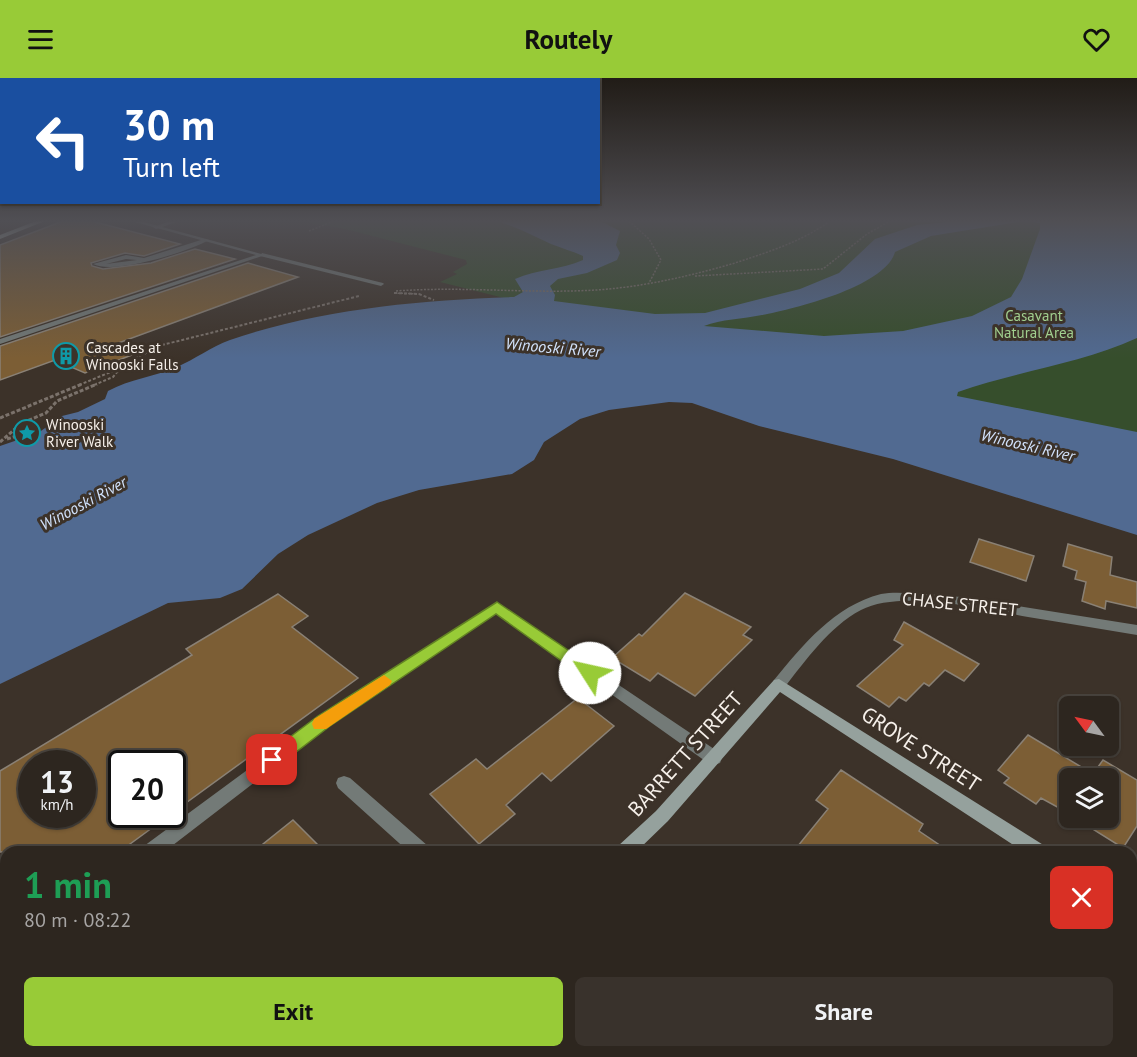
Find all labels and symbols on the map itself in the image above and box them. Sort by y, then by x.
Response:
park label: Casavant Natural Area [994,306,1074,342]
water label: Winooski River [505,333,603,361]
place label: Cascades at Winooski Falls [86,338,179,374]
building icon: Cascades at Winooski Falls [51,341,81,371]
place label: Winooski River Walk [46,415,114,451]
place icon: Winooski River Walk [12,418,42,448]
water label: Winooski River [979,425,1078,466]
water label: Winooski River [36,471,131,534]
street label: CHASE STREET [901,586,1019,622]
position arrow [558,641,622,705]
street label: BARRETT STREET [622,686,748,822]
north arrow [1059,696,1119,756]
street label: GROVE STREET [856,701,986,798]
pin [246,734,297,785]
speed limit sign: 20 [108,750,186,828]

